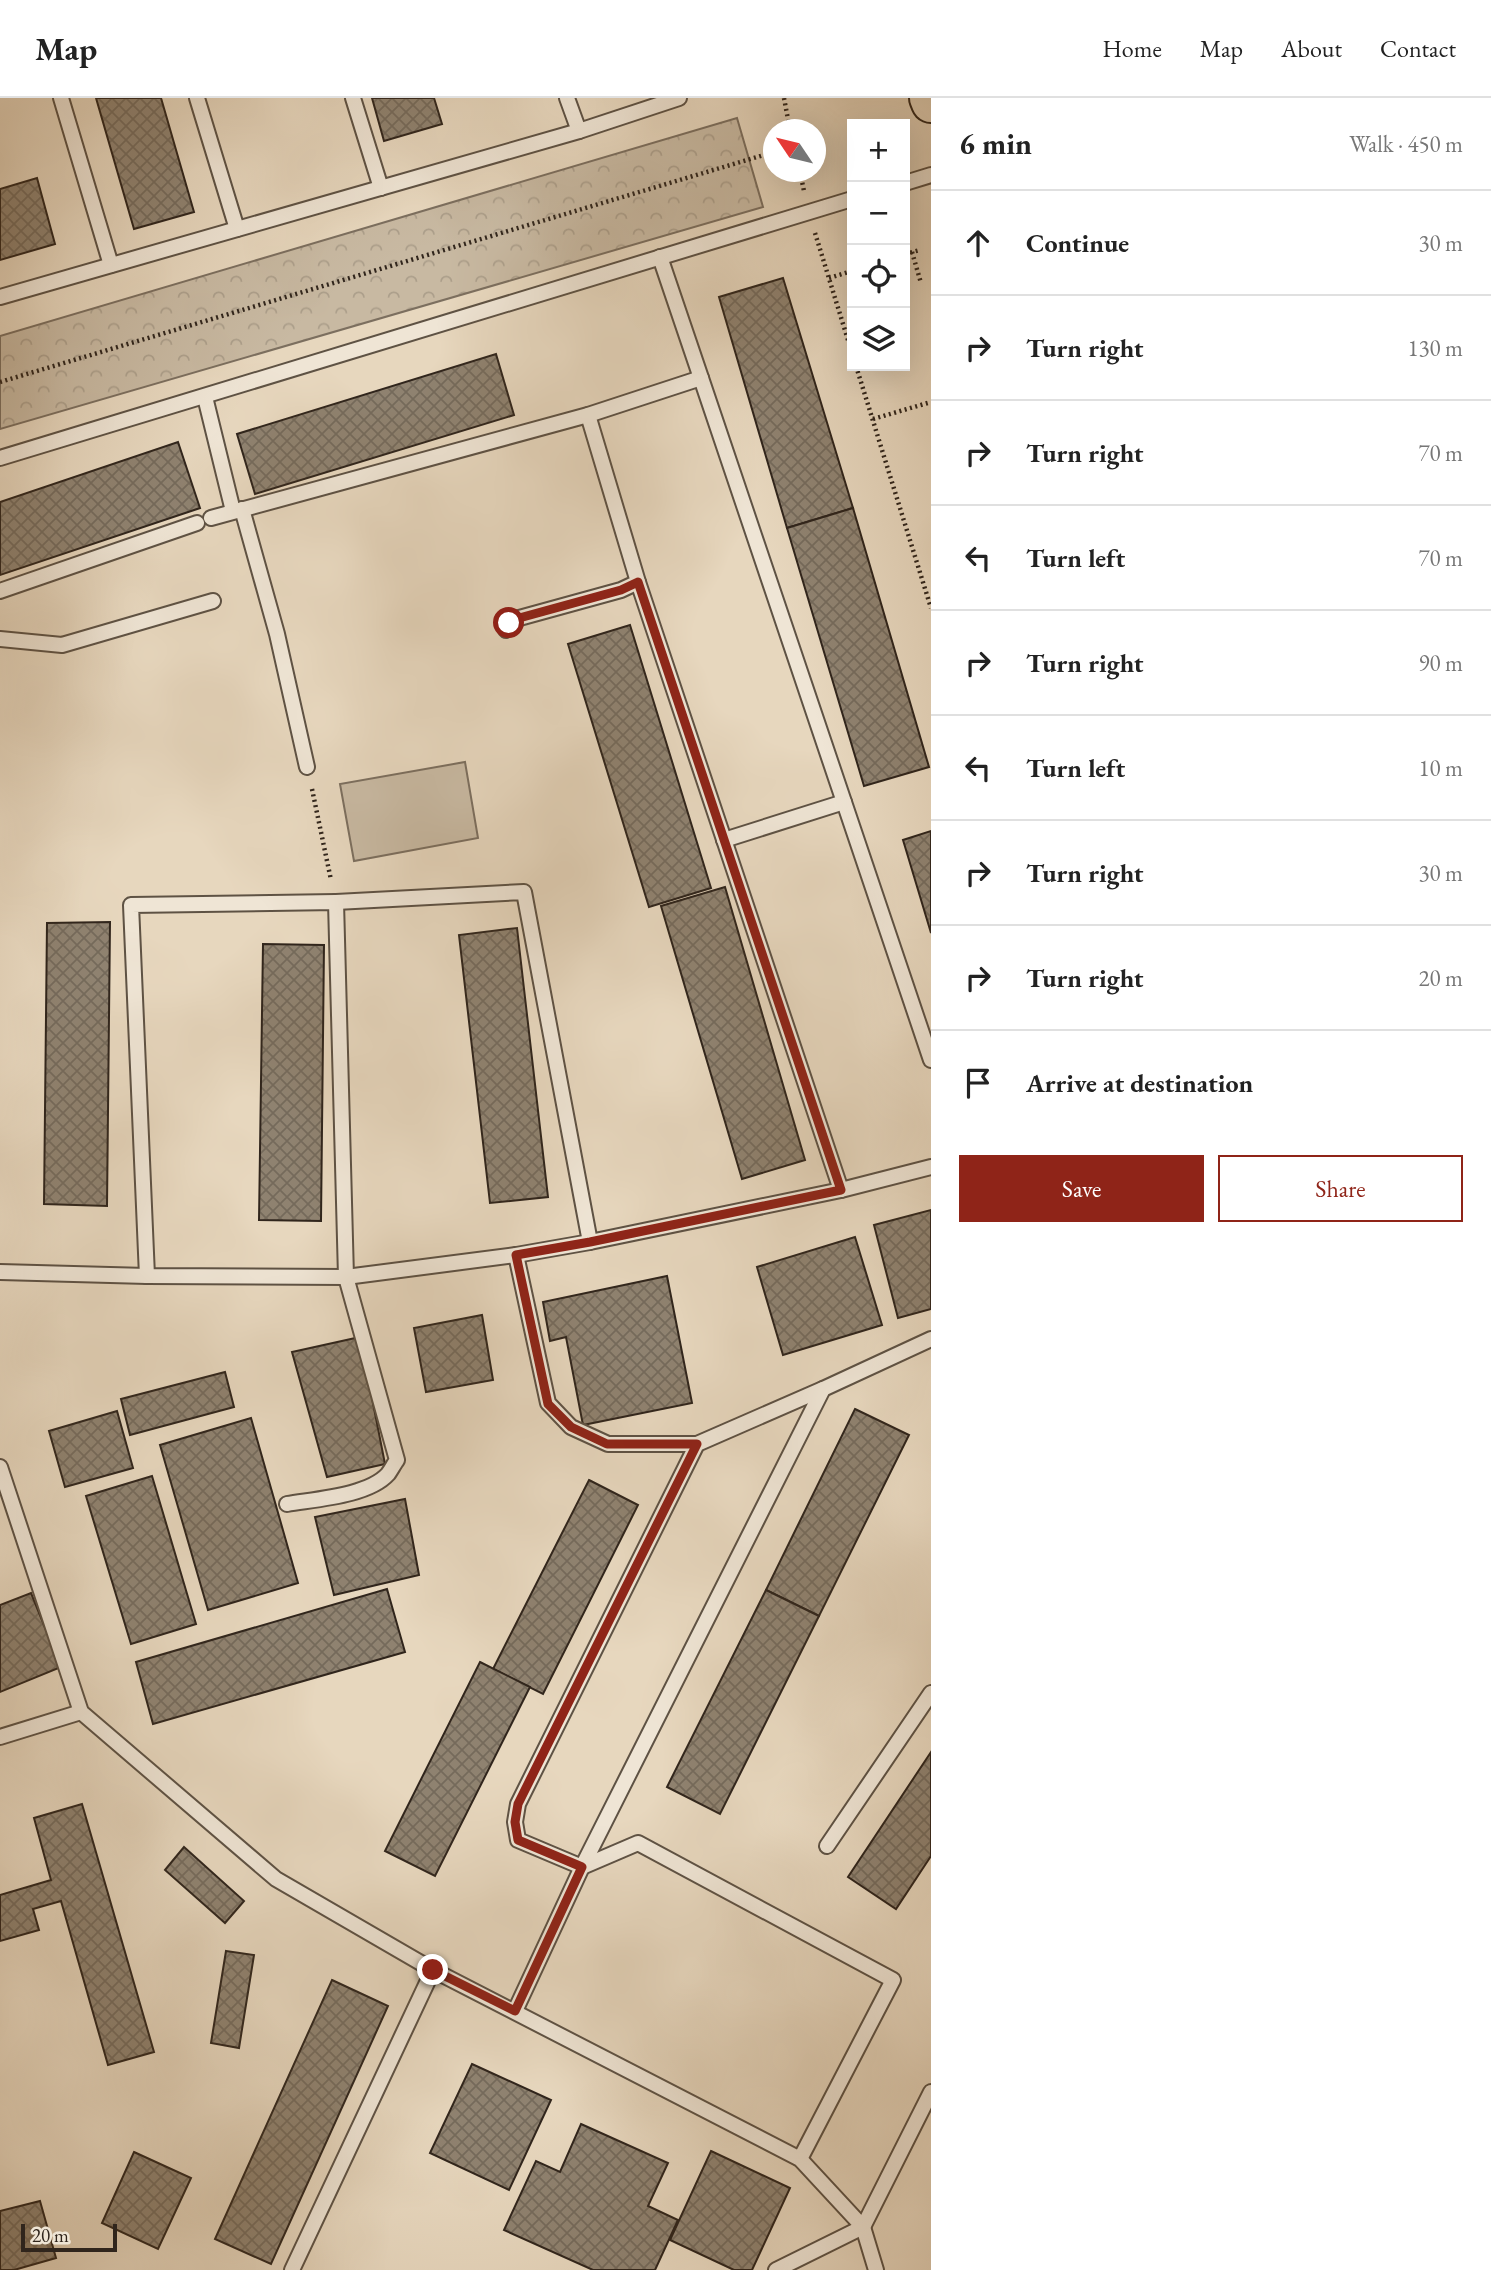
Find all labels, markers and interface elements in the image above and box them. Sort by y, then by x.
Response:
text: Map [35,27,97,70]
text: Home [1102,33,1162,64]
text: Map [1200,33,1243,64]
text: About [1281,33,1342,64]
text: Contact [1380,33,1456,64]
north arrow [763,119,826,182]
map controls [847,119,910,371]
button: + [847,119,910,182]
text: 6 min [959,124,1032,163]
text: Walk · 450 m [1349,129,1463,159]
button: − [847,182,910,245]
icon: ahead [959,224,997,262]
text: Continue [1026,226,1129,260]
text: 30 m [1418,228,1463,258]
button: locate [847,245,910,308]
button: layers [847,308,910,371]
icon: right [959,329,997,367]
text: Turn right [1026,331,1144,365]
text: 130 m [1407,333,1463,363]
icon: right [959,434,997,472]
text: Turn right [1026,436,1144,470]
text: 70 m [1418,438,1463,468]
icon: left [959,539,997,577]
text: Turn left [1026,541,1125,575]
text: 70 m [1418,543,1463,573]
route start [493,607,524,638]
icon: right [959,644,997,682]
text: Turn right [1026,646,1144,680]
text: 90 m [1418,648,1463,678]
icon: left [959,749,997,787]
text: Turn left [1026,751,1125,785]
text: 10 m [1418,753,1463,783]
icon: right [959,854,997,892]
text: Turn right [1026,856,1144,890]
text: 30 m [1418,858,1463,888]
icon: right [959,959,997,997]
text: Turn right [1026,961,1144,995]
text: 20 m [1418,963,1463,993]
icon: arrive [959,1064,997,1102]
text: Arrive at destination [1026,1066,1253,1100]
button: Save [959,1155,1204,1222]
button: Share [1218,1155,1463,1222]
route end [417,1954,448,1985]
scale bar [21,2221,117,2253]
text: 20 m [32,2223,69,2248]

